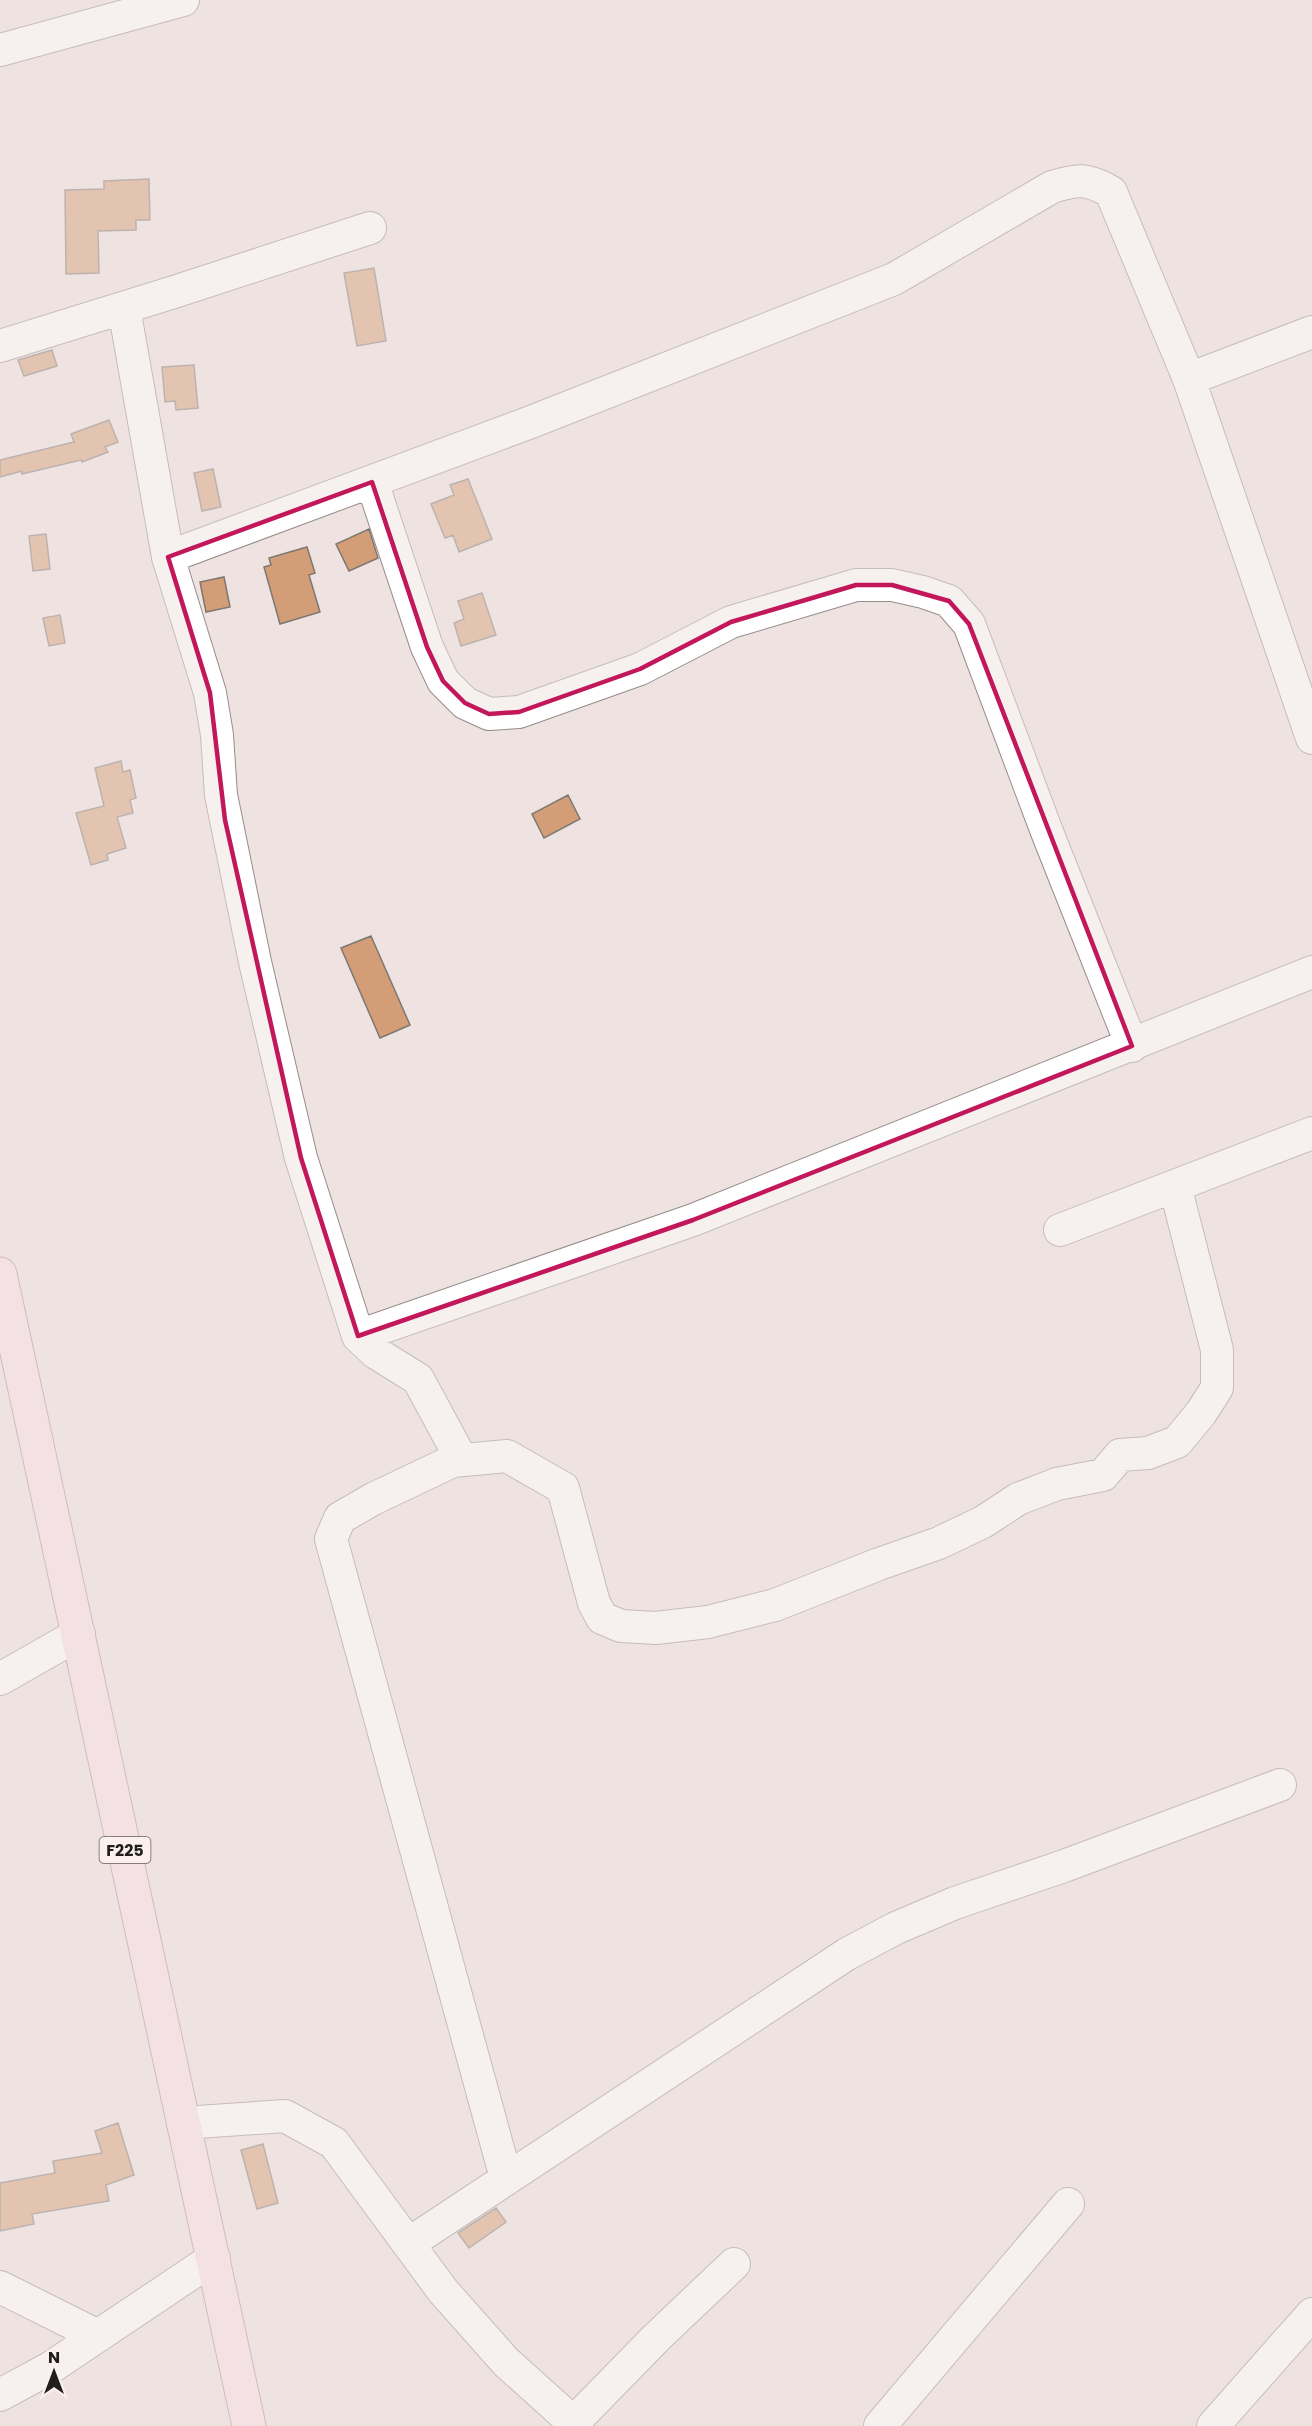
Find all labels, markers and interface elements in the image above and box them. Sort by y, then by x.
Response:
road number: F225 [100,1837,150,1863]
north arrow [24,2342,84,2402]
text: N [48,2346,60,2369]

